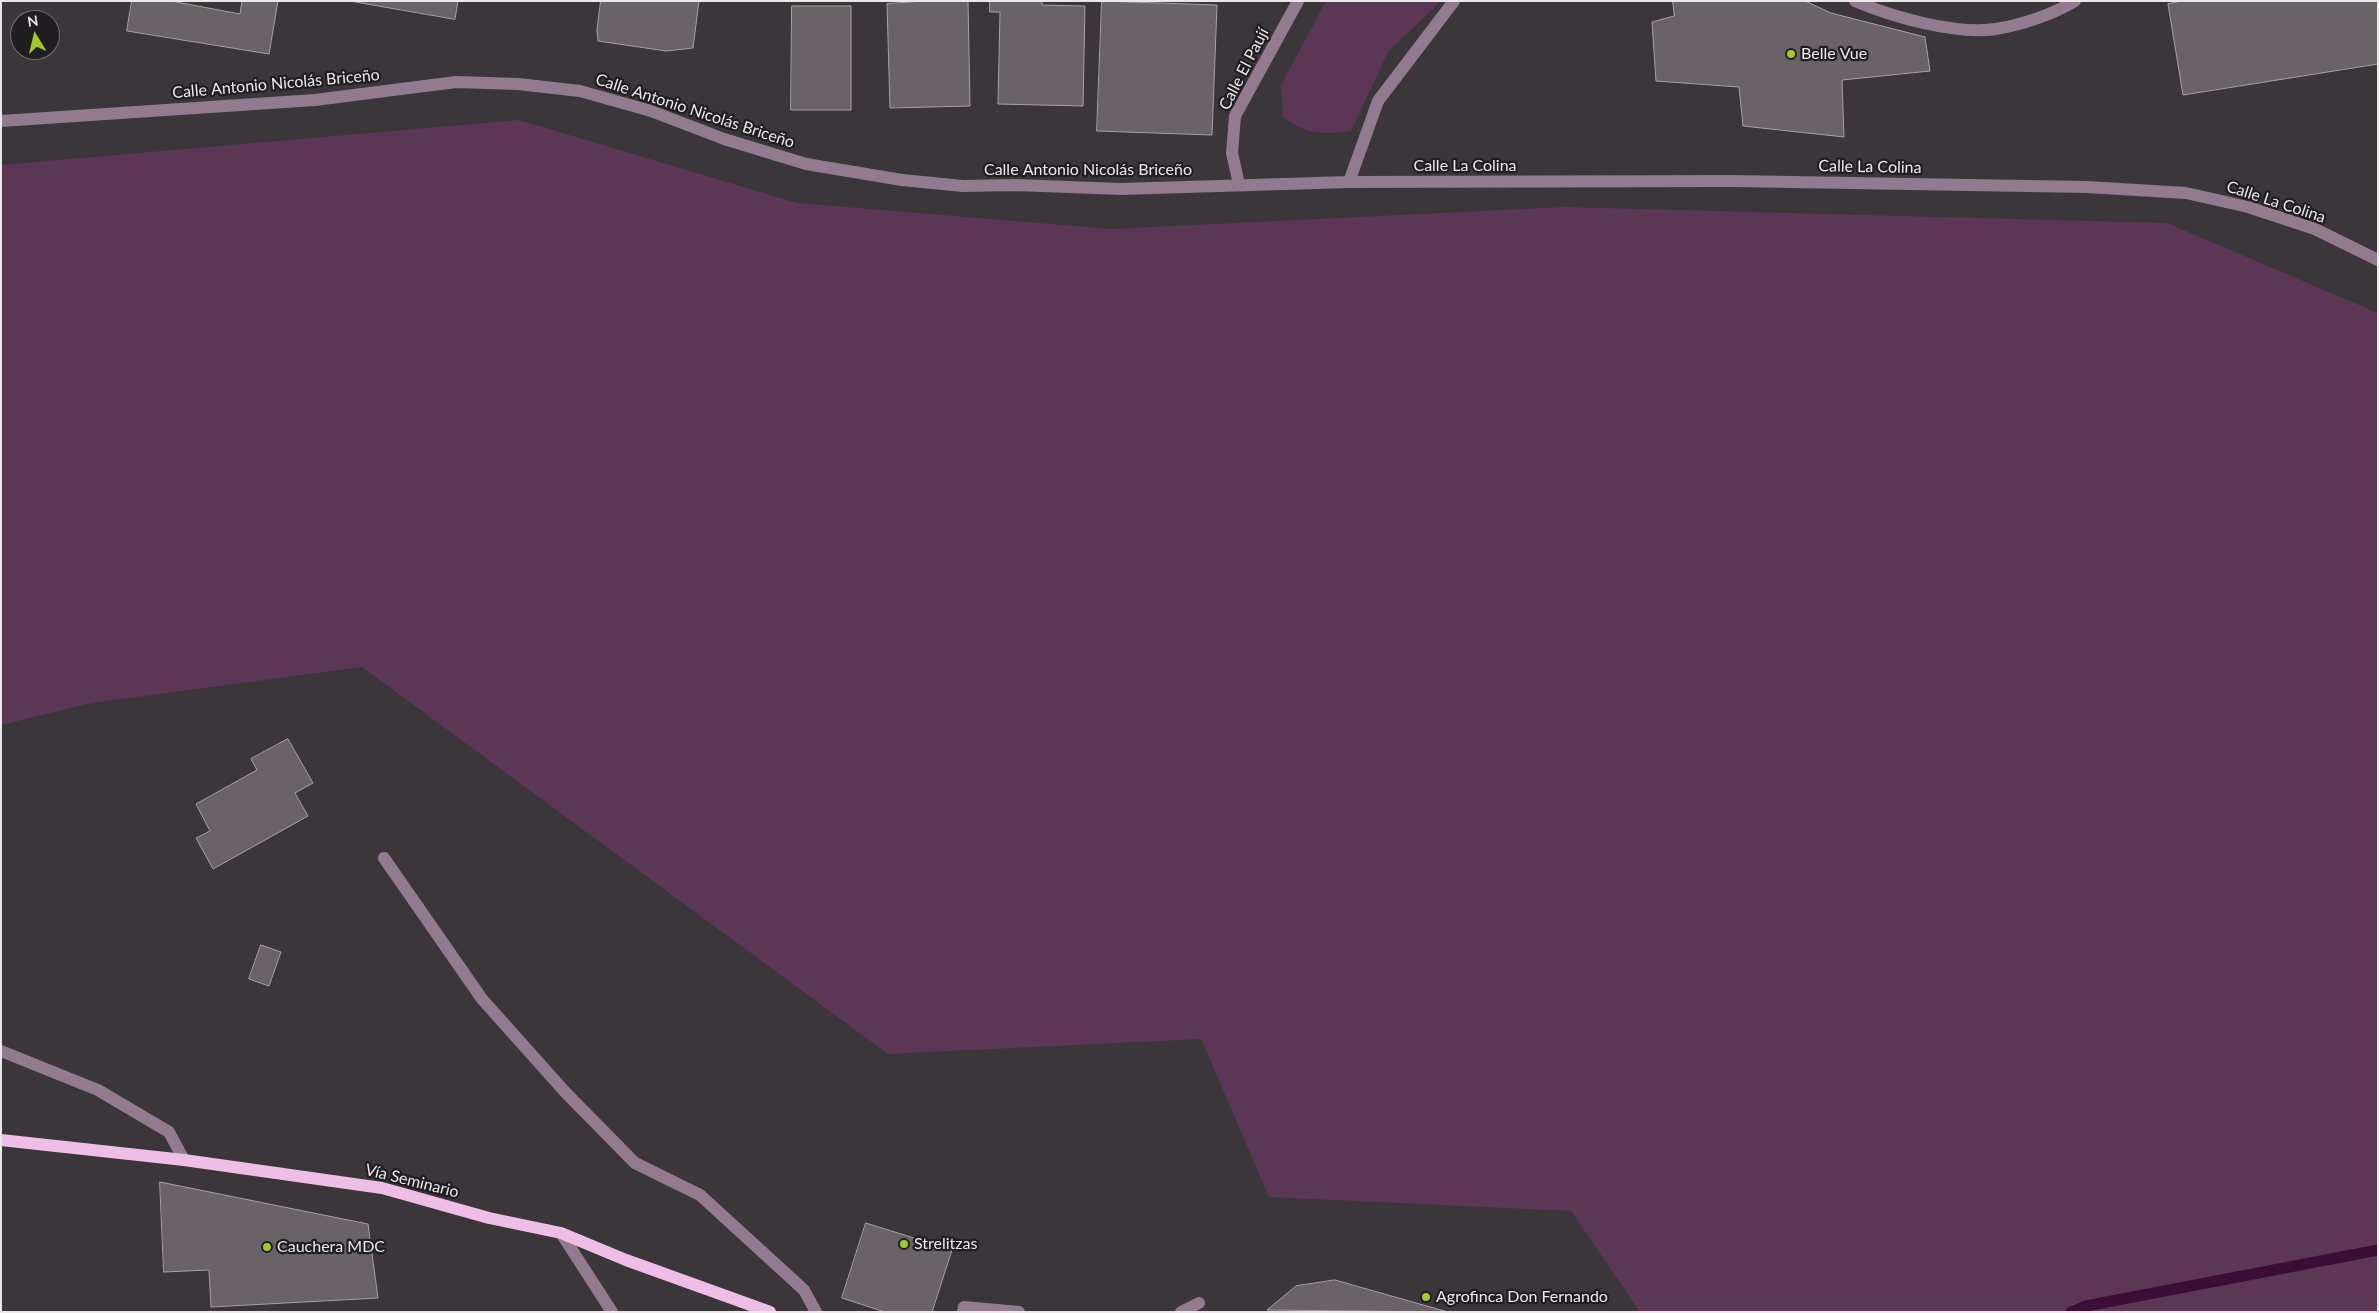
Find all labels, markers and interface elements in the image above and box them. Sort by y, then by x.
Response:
north arrow [10,10,60,60]
text: N [26,11,39,30]
street label: Calle El Paují [1215,25,1273,113]
place label: Belle Vue [1801,44,1867,64]
marker: Belle Vue [1785,48,1797,60]
street label: Calle Antonio Nicolás Briceño [172,65,380,103]
street label: Calle Antonio Nicolás Briceño [593,70,797,152]
street label: Calle La Colina [1413,156,1517,176]
street label: Calle La Colina [1818,157,1922,177]
street label: Calle Antonio Nicolás Briceño [984,160,1192,180]
street label: Calle La Colina [2224,177,2328,227]
street label: Vía Seminario [363,1160,461,1202]
place label: Strelitzas [914,1234,977,1254]
place label: Cauchera MDC [277,1237,385,1257]
marker: Strelitzas [898,1238,910,1250]
marker: Cauchera MDC [261,1241,273,1253]
place label: Agrofinca Don Fernando [1436,1287,1608,1307]
marker: Agrofinca Don Fernando [1420,1291,1432,1303]

